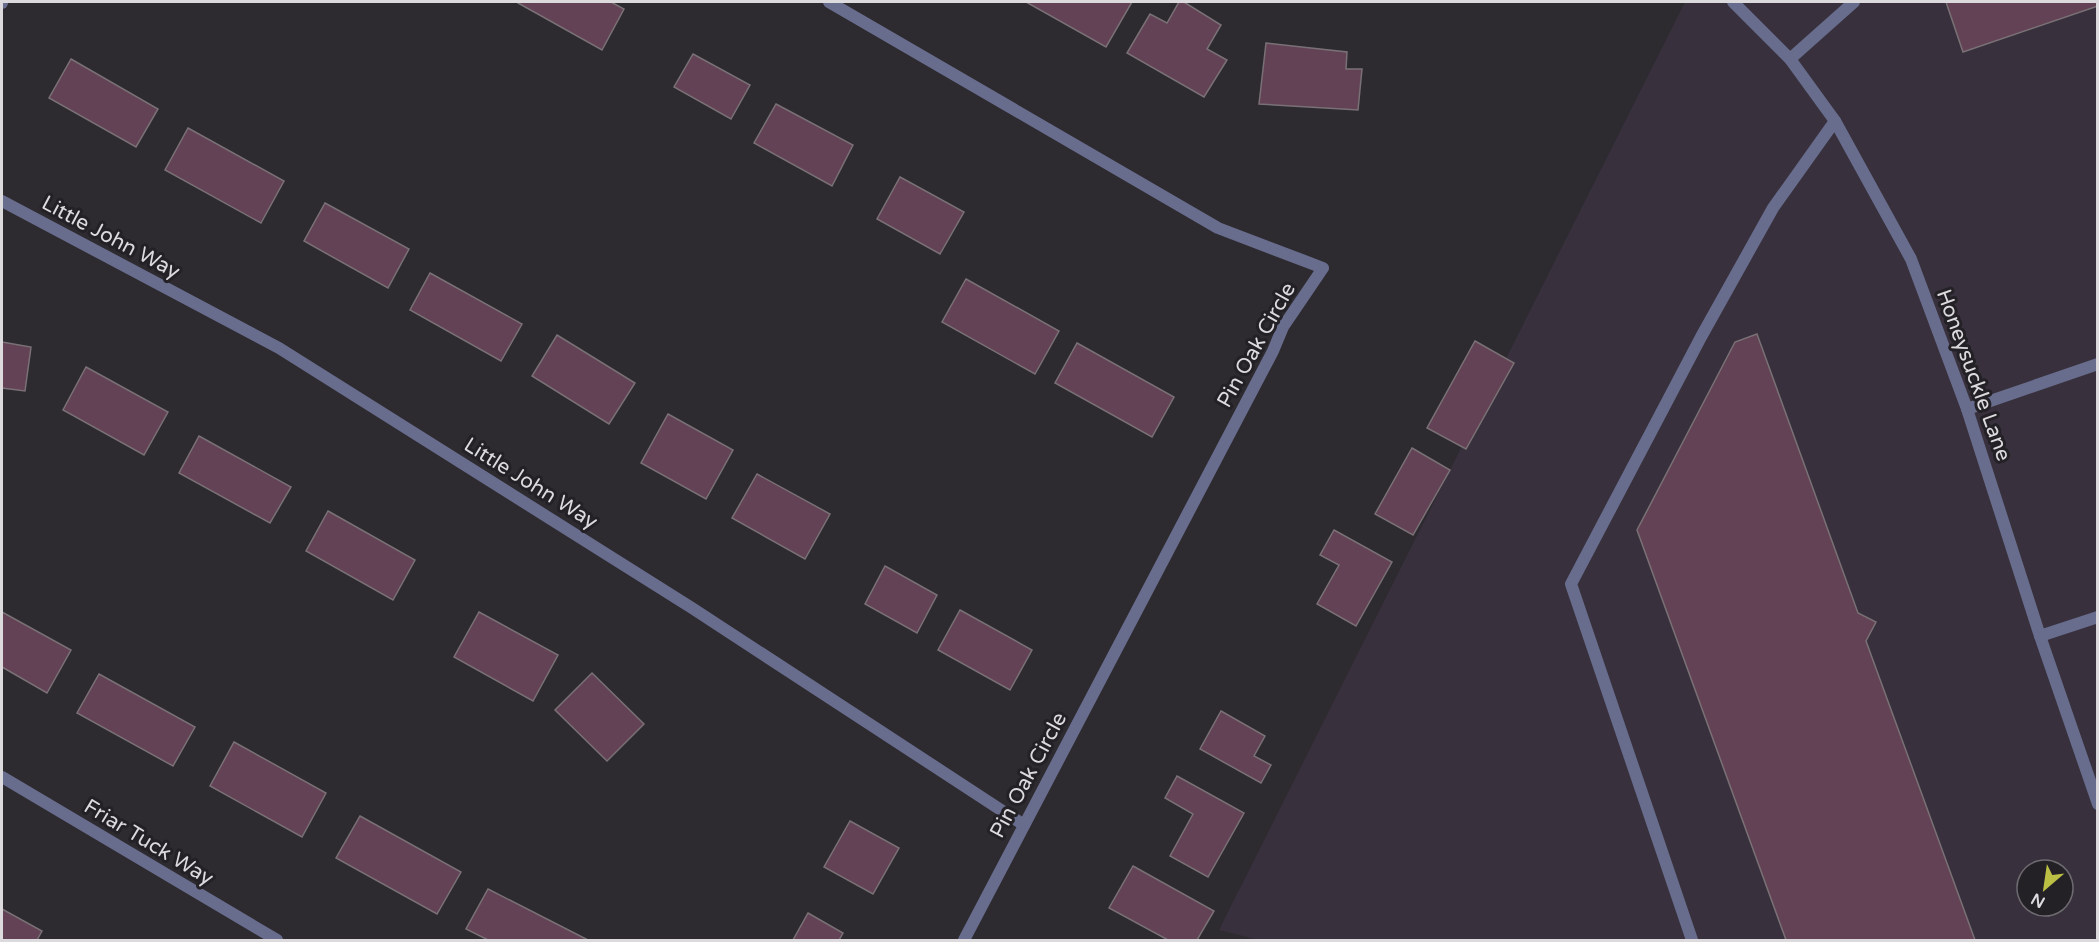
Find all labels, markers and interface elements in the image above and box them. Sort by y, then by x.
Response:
street label: Little John Way [37,191,184,284]
street label: Pin Oak Circle [1212,278,1301,412]
street label: Honeysuckle Lane [1931,286,2016,465]
street label: Little John Way [459,432,602,535]
street label: Pin Oak Circle [985,708,1072,842]
street label: Friar Tuck Way [80,794,218,891]
north arrow [2015,858,2075,918]
text: N [2028,888,2049,912]

